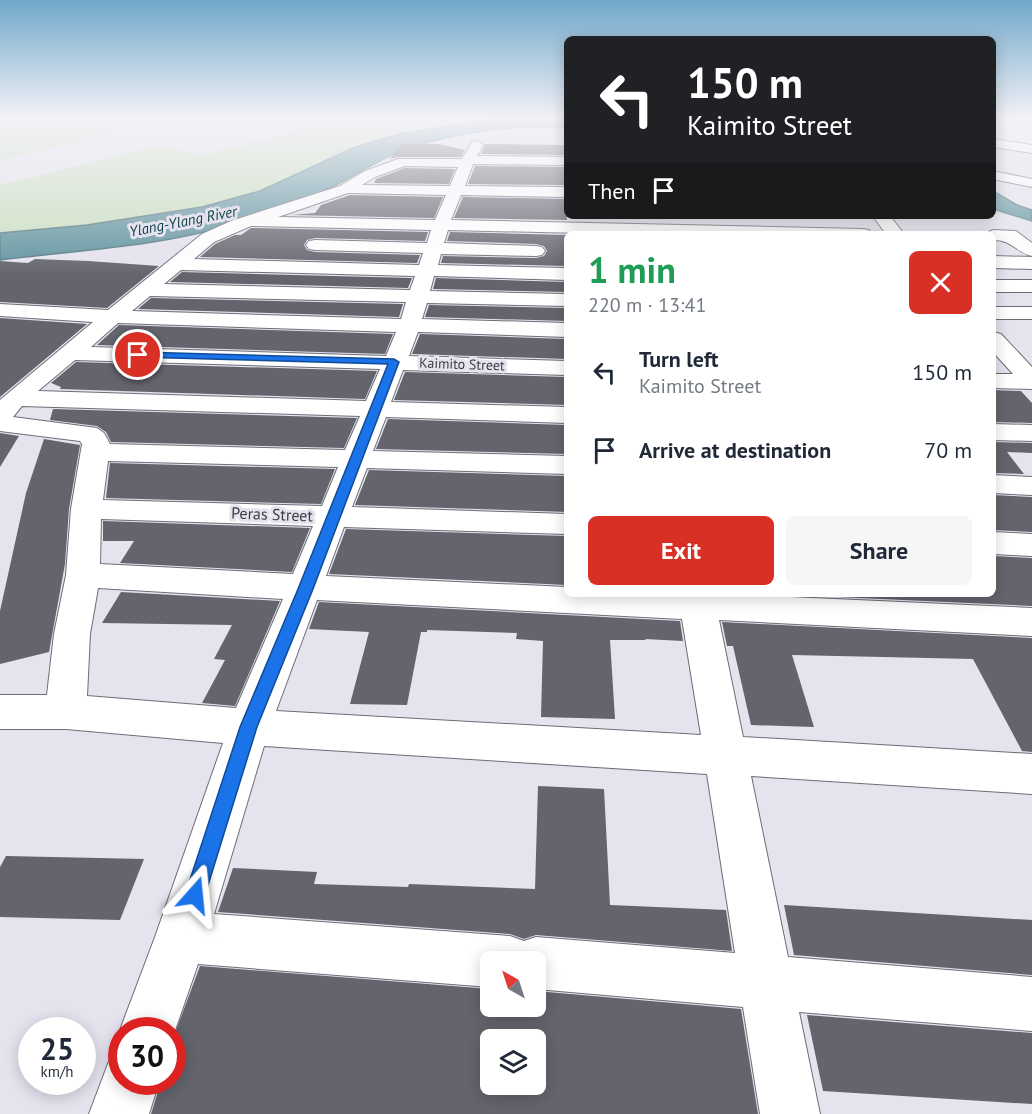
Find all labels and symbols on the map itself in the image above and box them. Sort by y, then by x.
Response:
water label: Ylang-Ylang River [128,201,239,241]
pin [112,329,163,380]
street label: Kaimito Street [419,354,505,374]
street label: Peras Street [231,503,314,525]
position arrow [163,863,227,927]
north arrow [480,951,546,1017]
speed limit sign: 30 [108,1017,186,1095]

